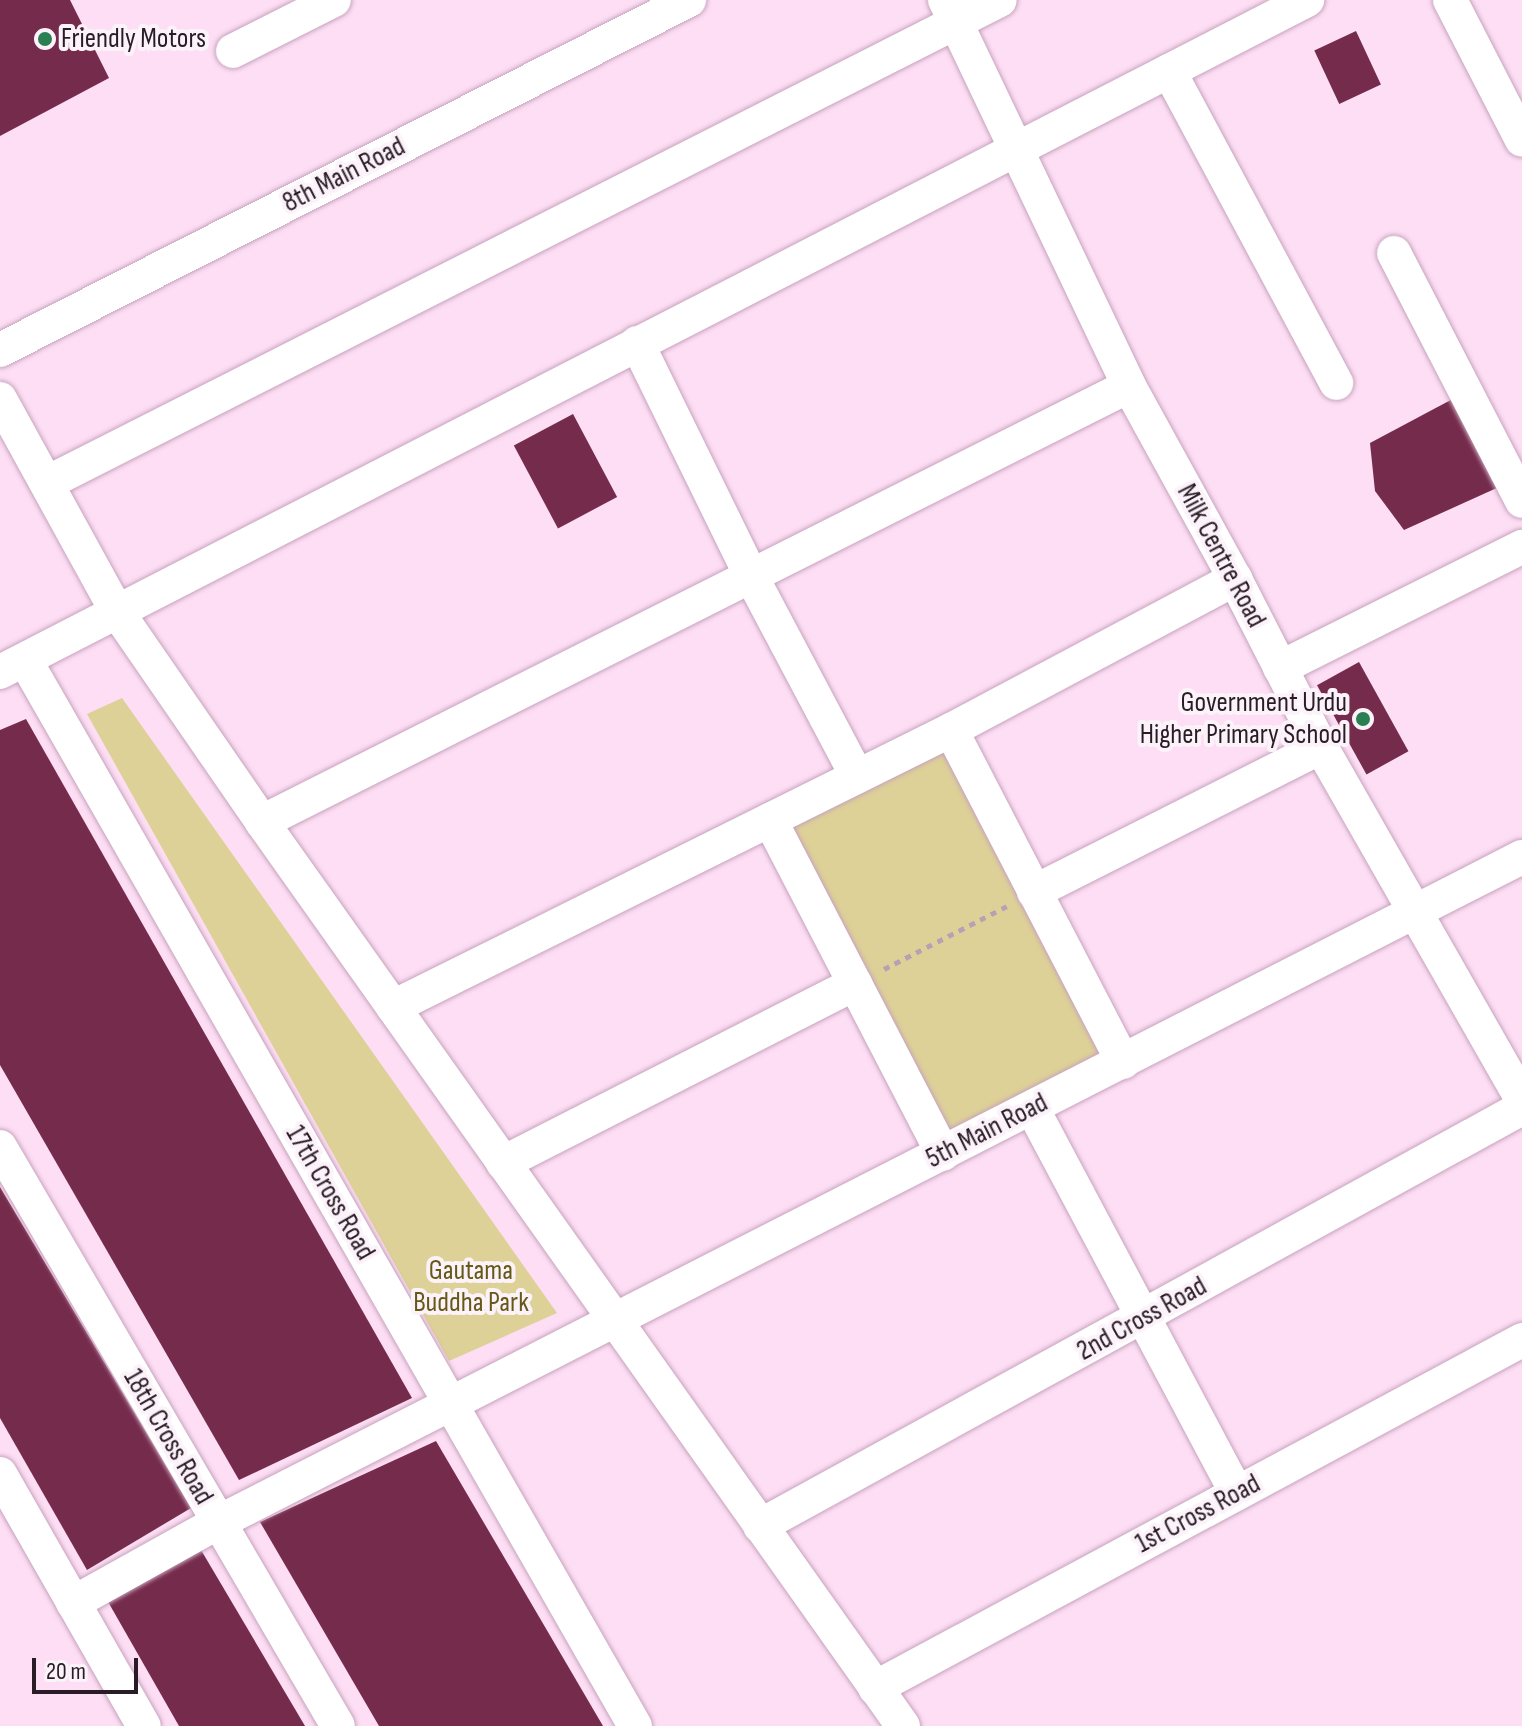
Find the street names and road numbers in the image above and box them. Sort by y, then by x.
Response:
street label: 8th Main Road [277,130,411,220]
street label: Milk Centre Road [1169,479,1273,633]
street label: 5th Main Road [921,1086,1053,1176]
street label: 17th Cross Road [278,1120,382,1266]
street label: 2nd Cross Road [1071,1270,1213,1368]
street label: 18th Cross Road [116,1363,220,1511]
street label: 1st Cross Road [1130,1467,1266,1561]

